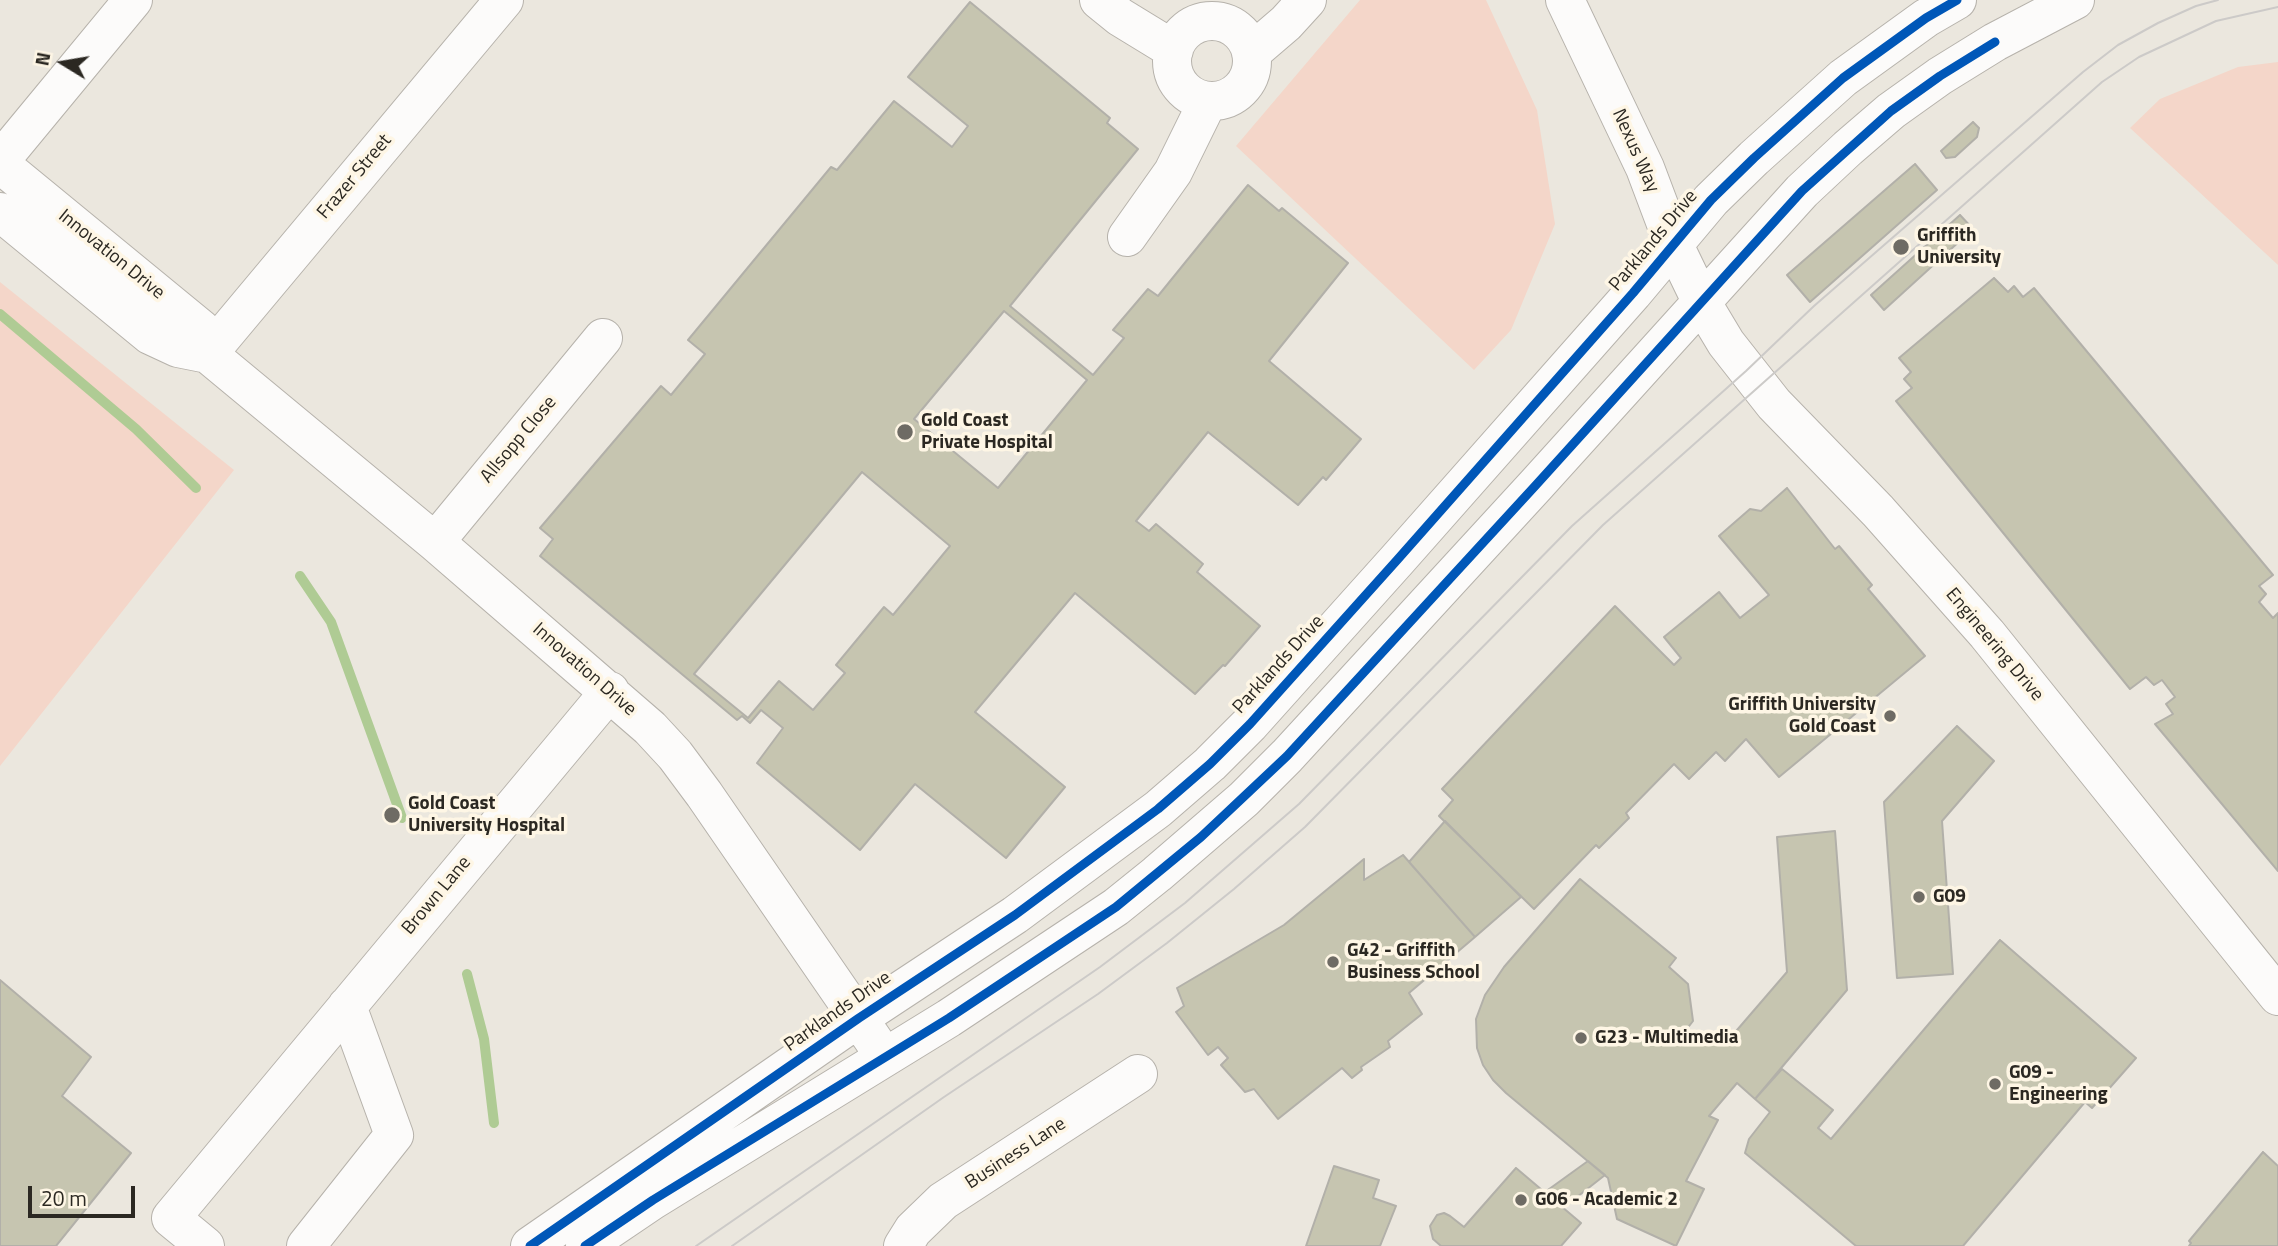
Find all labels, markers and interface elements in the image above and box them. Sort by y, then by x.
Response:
north arrow [28,28,98,98]
text: N [26,50,57,68]
street label: Nexus Way [1606,106,1664,196]
street label: Frazer Street [313,130,397,224]
street label: Parklands Drive [1605,186,1703,296]
street label: Innovation Drive [53,205,169,305]
place label: Griffith University [1917,225,2001,269]
marker: Griffith University [1891,237,1911,257]
street label: Allsopp Close [476,392,562,488]
place label: Gold Coast Private Hospital [921,410,1053,454]
marker: Gold Coast Private Hospital [895,422,915,442]
street label: Engineering Drive [1940,584,2048,706]
street label: Parklands Drive [1229,611,1329,719]
street label: Innovation Drive [527,619,641,721]
place label: Griffith University Gold Coast [1728,694,1876,738]
marker: Griffith University Gold Coast [1882,708,1898,724]
place label: Gold Coast University Hospital [408,793,565,837]
marker: Gold Coast University Hospital [382,805,402,825]
street label: Brown Lane [398,852,476,940]
place label: G09 [1933,886,1966,908]
marker: G09 [1911,889,1927,905]
place label: G42 - Griffith Business School [1347,940,1480,984]
marker: G42 - Griffith Business School [1325,954,1341,970]
street label: Parklands Drive [780,967,896,1057]
place label: G23 - Multimedia [1595,1027,1738,1049]
marker: G23 - Multimedia [1573,1030,1589,1046]
place label: G09 - Engineering [2009,1062,2108,1106]
marker: G09 - Engineering [1987,1076,2003,1092]
street label: Business Lane [962,1113,1070,1195]
scale bar [32,1172,138,1216]
text: 20 m [41,1182,87,1214]
place label: G06 - Academic 2 [1535,1189,1678,1211]
marker: G06 - Academic 2 [1513,1192,1529,1208]

